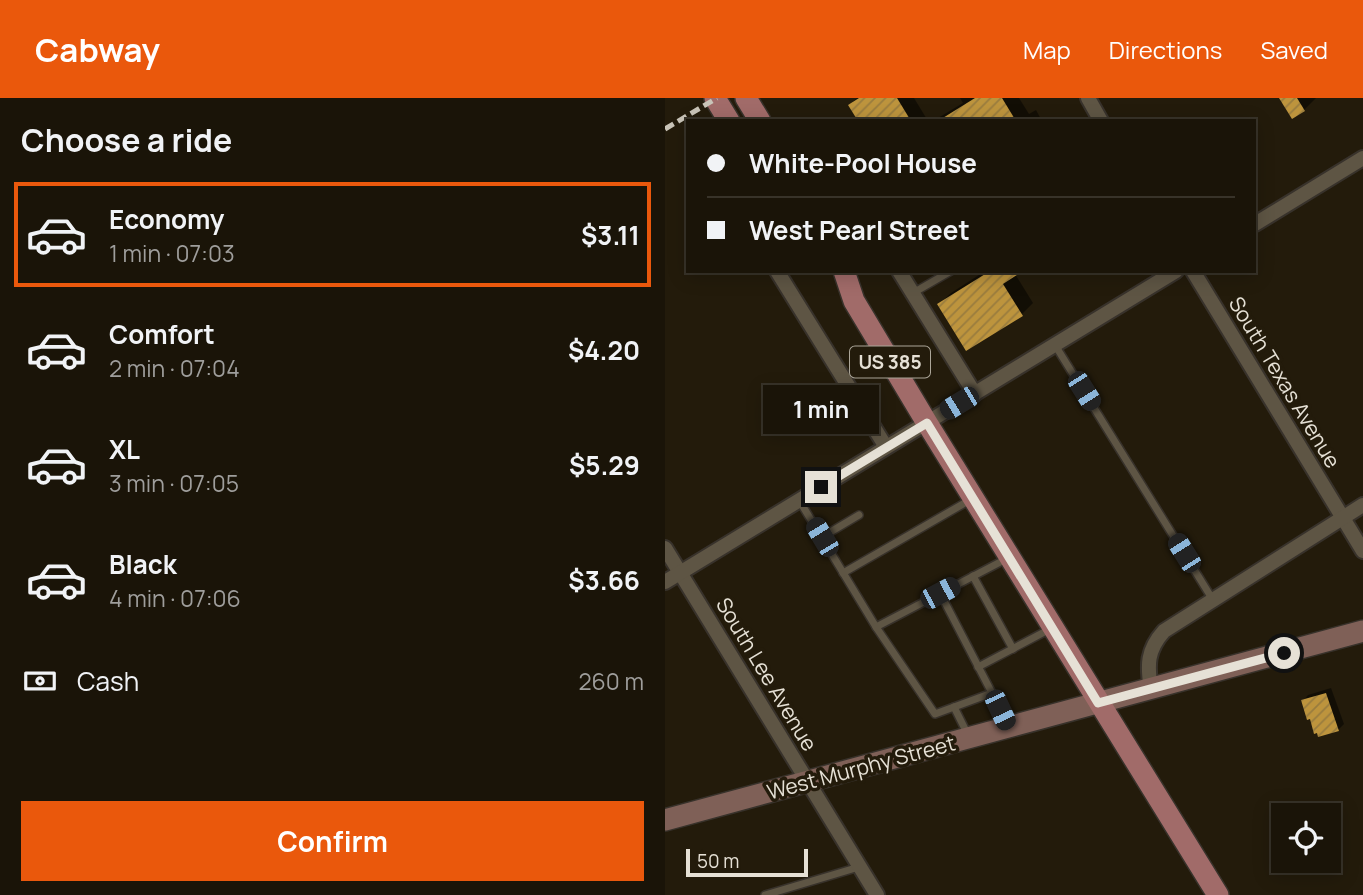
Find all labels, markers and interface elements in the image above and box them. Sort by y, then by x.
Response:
text: Cabway [35,27,160,72]
text: Map [1023,33,1071,66]
text: Directions [1109,33,1222,66]
text: Saved [1260,33,1328,66]
text: Choose a ride [21,118,232,162]
text: White-Pool House [749,145,977,181]
text: Economy [109,201,224,237]
icon: car [25,203,88,266]
text: West Pearl Street [749,212,970,248]
text: $3.11 [581,217,640,253]
text: 1 min · 07:03 [109,237,235,269]
street label: South Texas Avenue [1223,291,1347,473]
text: Comfort [109,316,215,352]
icon: car [25,318,88,381]
text: $4.20 [568,332,640,368]
road number: US 385 [850,346,930,378]
text: 2 min · 07:04 [109,352,240,384]
car [1064,368,1105,414]
car [936,383,983,423]
callout: 1 min [763,386,879,434]
text: 1 min [793,393,849,425]
text: XL [109,431,140,467]
icon: car [25,433,88,496]
text: $5.29 [569,447,640,483]
text: 3 min · 07:05 [109,467,239,499]
route end [805,471,837,503]
car [803,514,842,560]
car [1164,530,1205,576]
text: Black [109,546,177,582]
icon: car [25,548,88,611]
text: $3.66 [568,562,640,598]
car [917,574,964,612]
text: 4 min · 07:06 [109,582,241,614]
street label: South Lee Avenue [710,592,824,756]
route start [1268,637,1300,669]
icon: cash [21,662,59,700]
text: Cash [77,663,139,699]
text: 260 m [578,665,644,697]
car [982,687,1019,733]
street label: West Murphy Street [764,728,958,806]
button: Confirm [21,801,644,881]
map controls [1271,803,1341,873]
button: locate [1271,803,1341,873]
scale bar [686,846,809,878]
text: 50 m [697,848,739,874]

